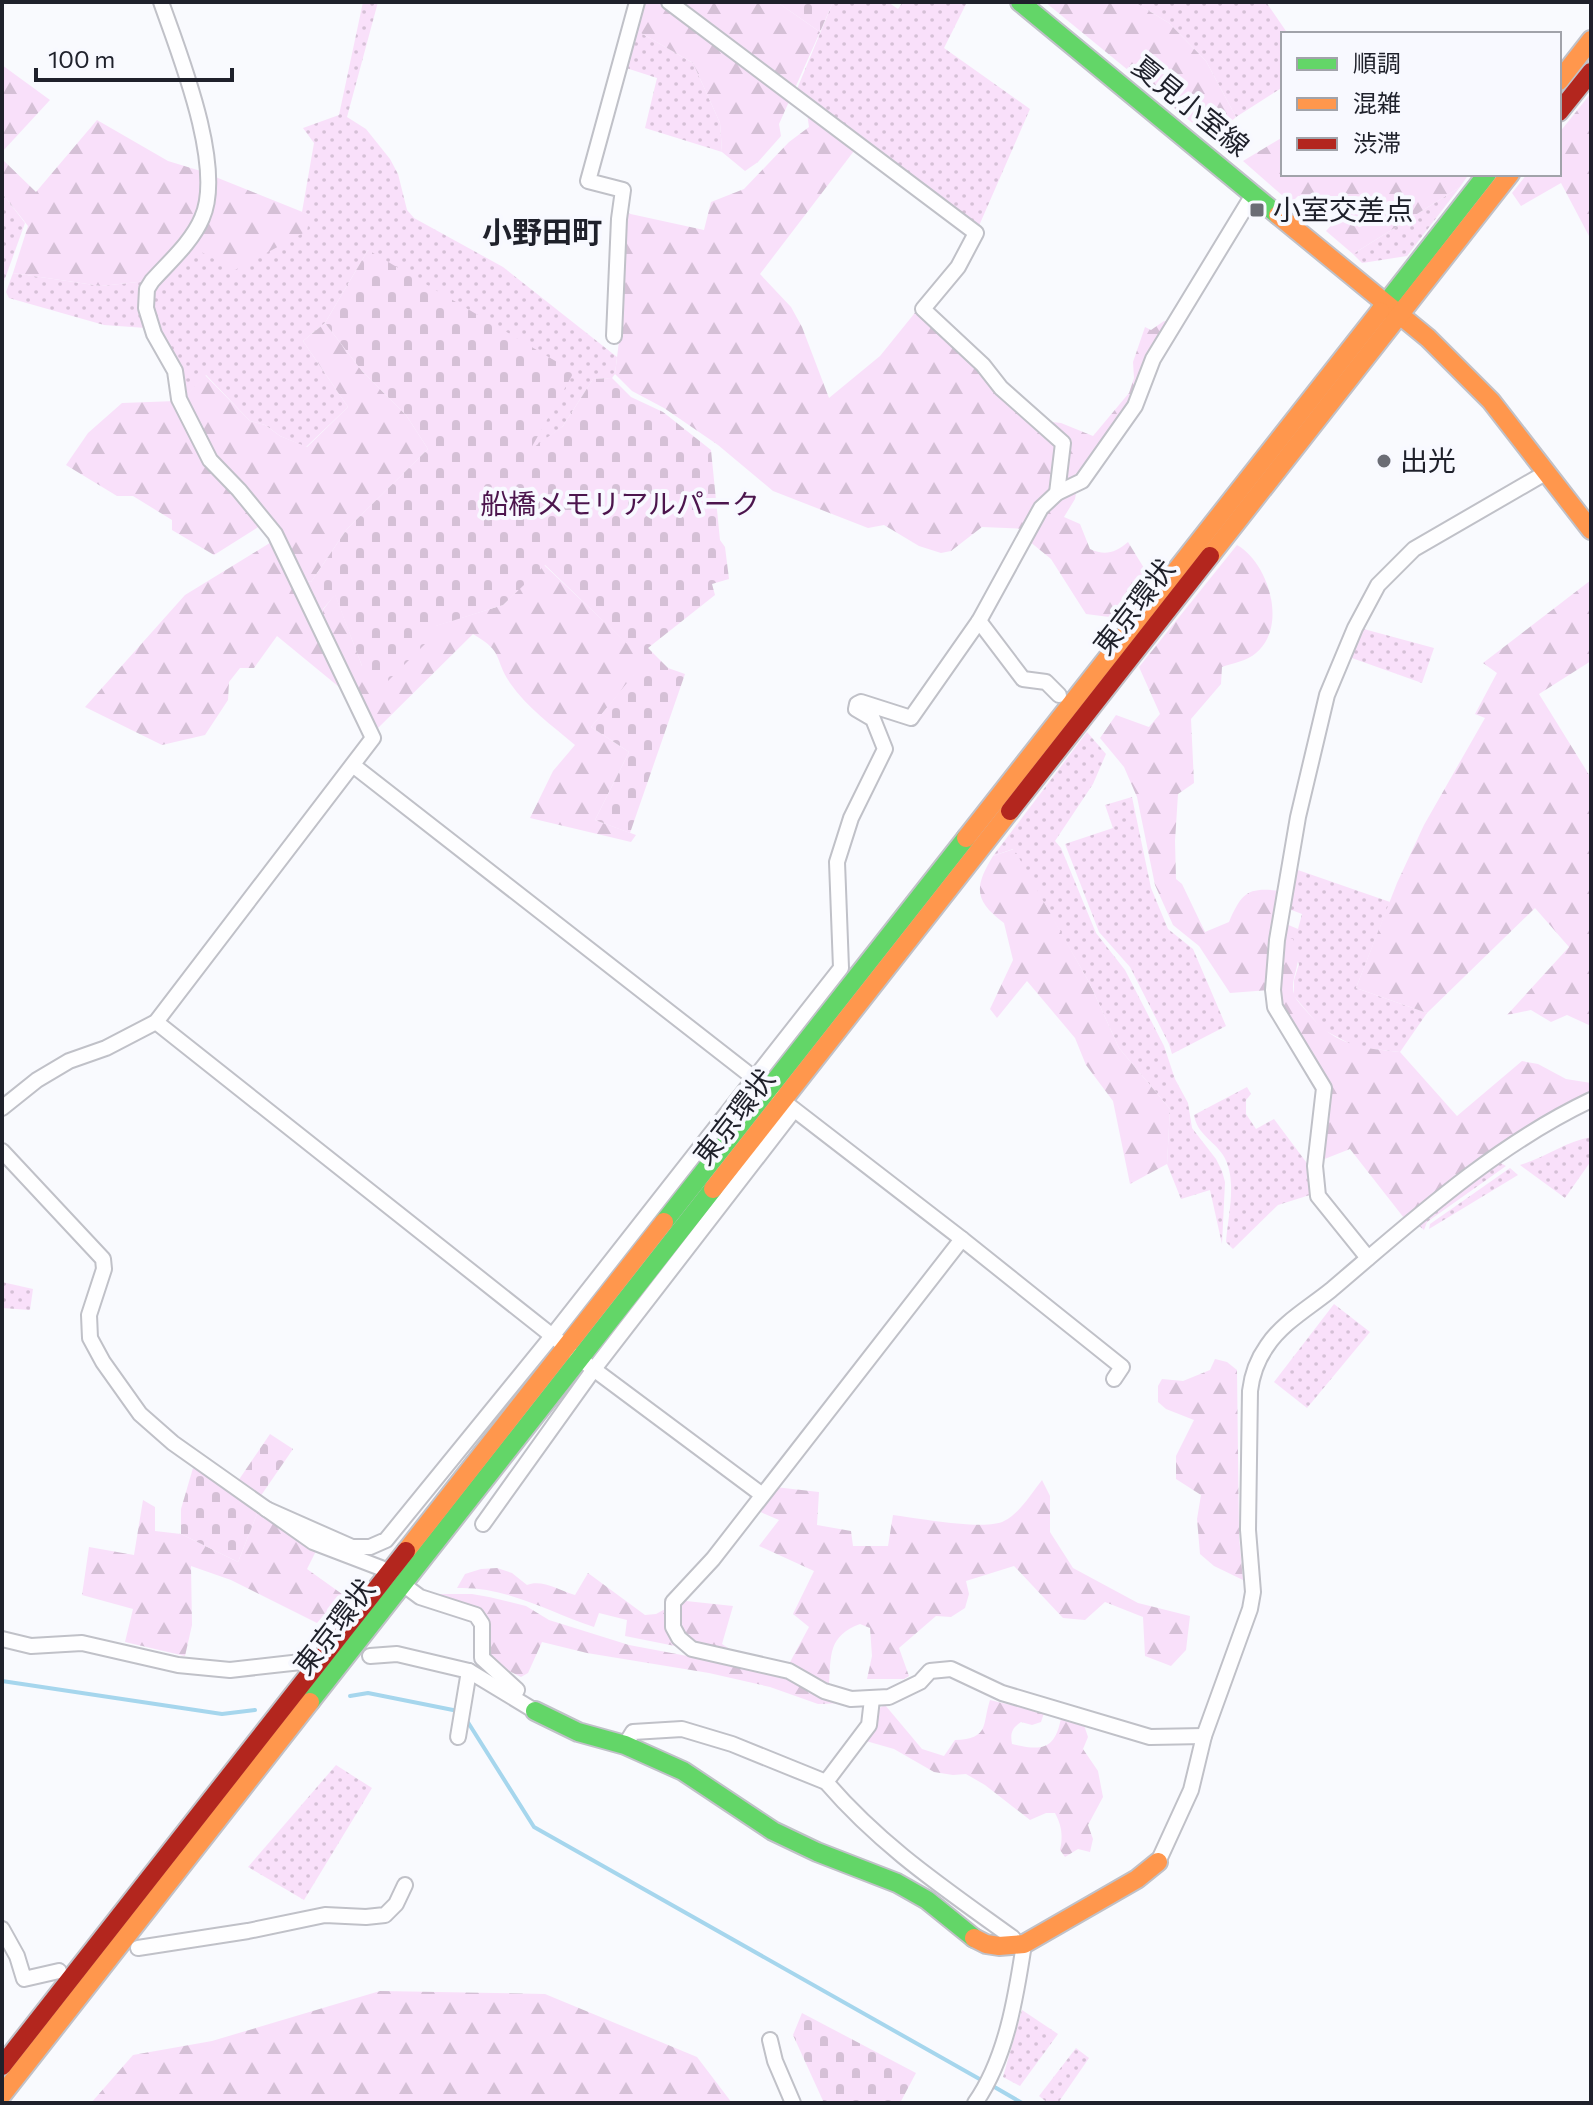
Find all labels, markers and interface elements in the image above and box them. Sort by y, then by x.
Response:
scale bar [36,32,232,82]
legend [1281,32,1561,176]
text: 100 m [48,44,115,73]
street label: 夏見小室線 [1127,48,1257,162]
text: 順調 [1353,48,1401,77]
text: 混雑 [1353,88,1401,117]
text: 渋滞 [1353,128,1401,157]
place label: 小室交差点 [1273,192,1413,226]
marker: 小室交差点 [1248,201,1266,219]
district label: 小野田町 [482,212,602,249]
place label: 出光 [1400,443,1456,477]
marker: 出光 [1375,452,1393,470]
park label: 船橋メモリアルパーク [480,486,760,520]
street label: 東京環状 [1085,552,1181,661]
street label: 東京環状 [685,1062,781,1171]
street label: 東京環状 [285,1572,381,1681]

